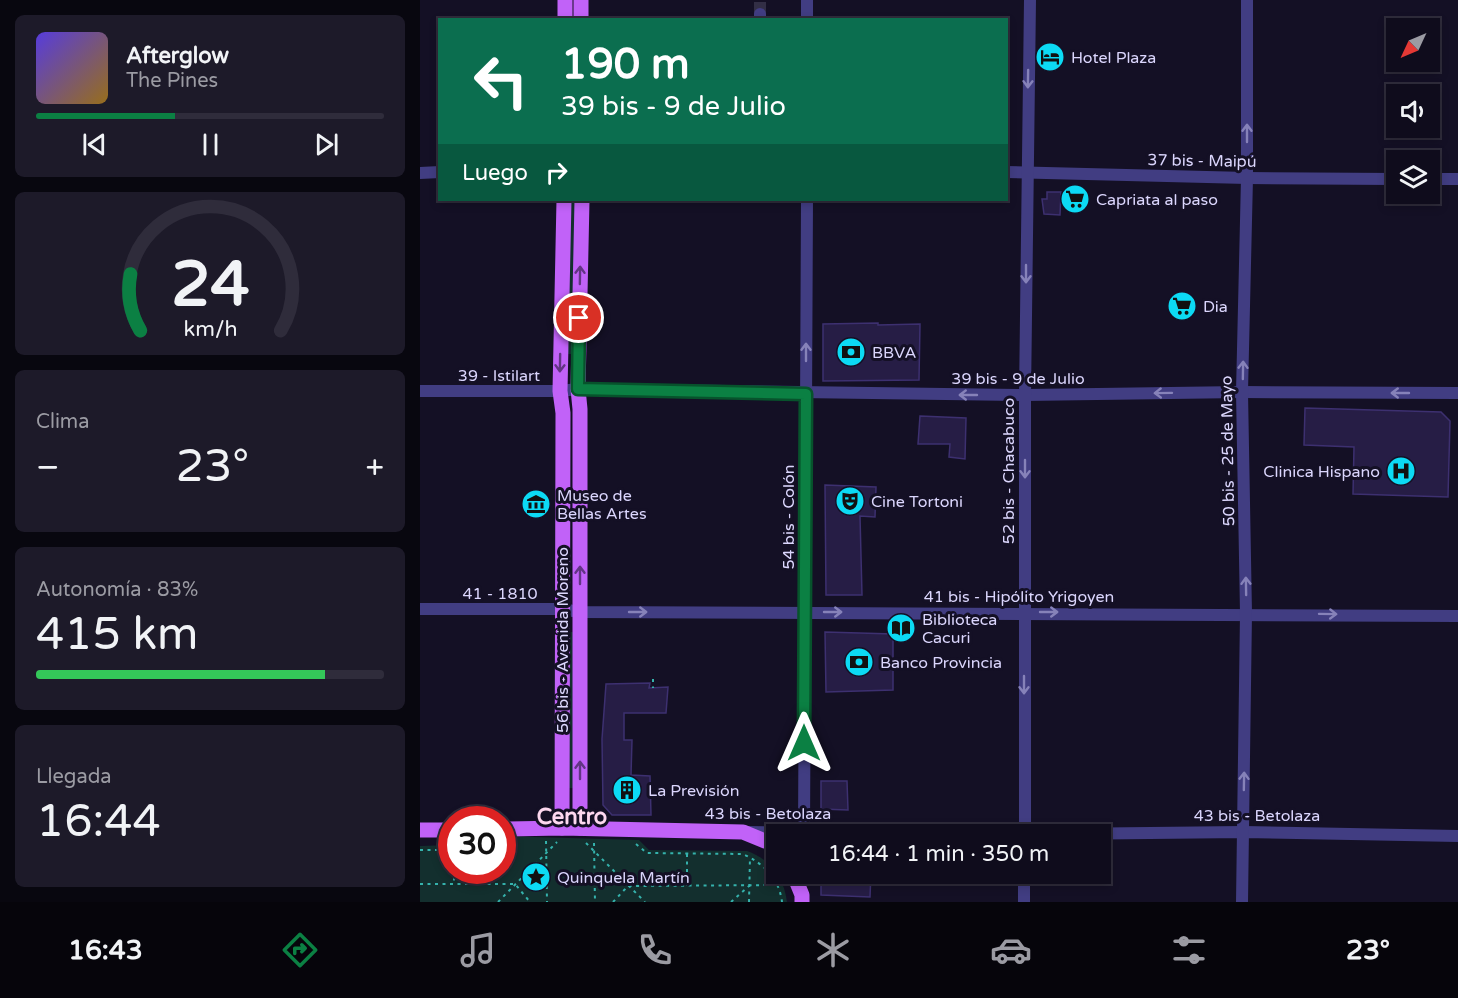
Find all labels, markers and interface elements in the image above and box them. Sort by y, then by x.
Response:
north arrow [1386,18,1440,72]
map controls [1386,18,1440,204]
text: 190 m [561,39,690,90]
hotel icon: Hotel Plaza [1034,41,1066,73]
icon: left [462,42,540,120]
text: Afterglow [126,43,229,69]
place label: Hotel Plaza [1071,48,1156,68]
text: The Pines [126,69,218,93]
one-way arrow [1022,69,1034,89]
button: sound [1386,84,1440,138]
text: 39 bis - 9 de Julio [561,90,786,123]
one-way arrow [1241,123,1253,143]
icon: previous [78,128,111,161]
icon: pause [194,128,227,161]
icon: next [310,128,343,161]
street label: 37 bis - Maipú [1147,150,1257,172]
button: layers [1386,150,1440,204]
icon: right [540,156,573,189]
text: Luego [462,160,528,186]
supermarket icon: Capriata al paso [1059,183,1091,215]
place label: Capriata al paso [1096,190,1218,210]
text: 24 [171,248,249,323]
one-way arrow [1020,264,1031,284]
one-way arrow [574,266,586,286]
supermarket icon: Dia [1166,290,1198,322]
pin [553,292,604,343]
place label: Dia [1203,297,1228,317]
icon: arrive [562,301,595,334]
text: km/h [183,316,237,342]
bank icon: BBVA [835,336,867,368]
one-way arrow [801,343,812,363]
place label: BBVA [872,343,916,363]
one-way arrow [555,352,566,372]
one-way arrow [1237,360,1248,380]
street label: 39 - Istilart [458,366,540,386]
street label: 39 bis - 9 de Julio [951,369,1085,389]
street label: 50 bis - 25 de Mayo [1217,375,1239,527]
one-way arrow [1153,387,1173,399]
one-way arrow [1390,387,1410,399]
one-way arrow [958,389,978,401]
street label: 52 bis - Chacabuco [999,398,1019,544]
text: Clima [36,410,89,434]
text: 23° [176,440,249,494]
text: − [36,448,60,487]
text: + [365,448,384,487]
hospital icon: Clinica Hispano [1385,455,1417,487]
one-way arrow [1019,459,1031,479]
place label: Clinica Hispano [1263,462,1380,482]
street label: 54 bis - Colón [779,465,799,569]
theatre icon: Cine Tortoni [834,485,866,517]
place label: Museo de Bellas Artes [557,486,647,524]
museum icon: Museo de Bellas Artes [520,488,552,520]
place label: Cine Tortoni [871,492,963,512]
street label: 56 bis - Avenida Moreno [553,547,573,733]
one-way arrow [574,565,586,585]
one-way arrow [1240,576,1252,596]
text: Autonomía · 83% [36,578,198,602]
street label: 41 - 1810 [462,584,538,604]
street label: 41 bis - Hipólito Yrigoyen [924,587,1114,607]
one-way arrow [627,606,647,618]
one-way arrow [822,606,842,618]
one-way arrow [1038,606,1058,618]
text: 415 km [36,608,198,662]
one-way arrow [1317,608,1337,620]
place label: Biblioteca Cacuri [922,610,997,648]
library icon: Biblioteca Cacuri [885,612,917,644]
bank icon: Banco Provincia [843,646,875,678]
place label: Banco Provincia [880,653,1002,673]
one-way arrow [1019,675,1030,695]
position arrow [772,711,836,775]
one-way arrow [574,760,586,780]
text: Llegada [36,765,112,789]
one-way arrow [1238,771,1249,791]
building icon: La Previsión [611,774,643,806]
place label: La Previsión [648,781,739,801]
text: 16:44 [36,795,161,849]
district label: Centro [537,804,607,830]
street label: 43 bis - Betolaza [705,804,831,824]
speed limit sign: 30 [438,806,516,884]
street label: 43 bis - Betolaza [1194,806,1320,826]
text: 16:44 · 1 min · 350 m [828,841,1049,867]
place icon: Quinquela Martín [520,861,552,893]
place label: Quinquela Martín [557,868,690,888]
icon: directions [279,929,321,971]
icon: music [457,929,499,971]
icon: phone [634,929,676,971]
icon: climate [812,929,854,971]
icon: car [990,929,1032,971]
icon: filters [1168,929,1210,971]
text: 16:43 [68,934,143,967]
text: 23° [1346,934,1390,967]

